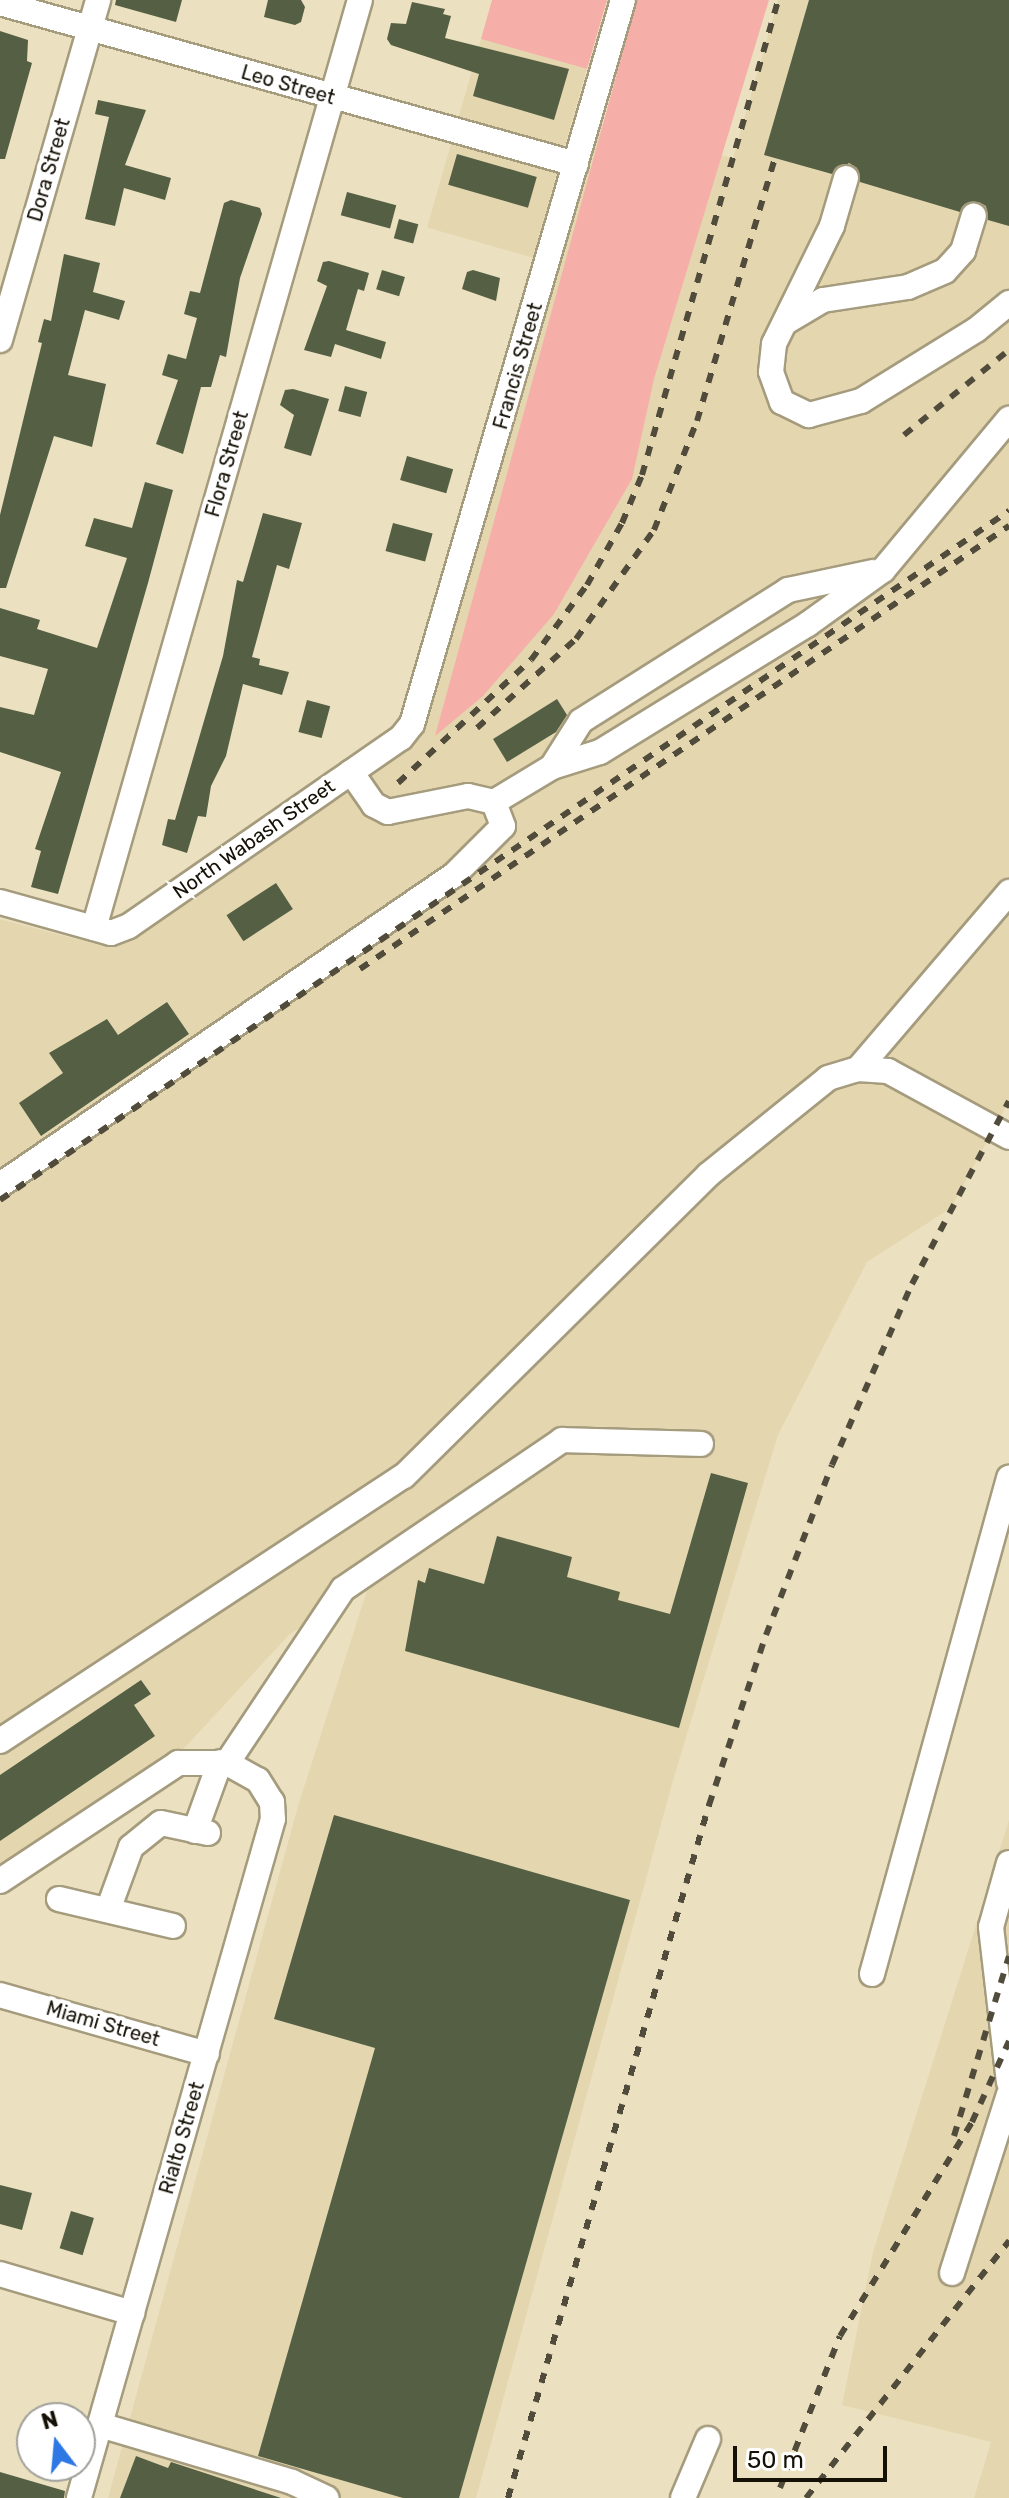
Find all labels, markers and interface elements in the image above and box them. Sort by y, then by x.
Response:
street label: Leo Street [238,60,338,110]
street label: Dora Street [23,116,75,224]
street label: Francis Street [488,300,548,432]
street label: Flora Street [200,408,254,520]
street label: North Wabash Street [168,774,340,904]
street label: Miami Street [43,1996,163,2052]
street label: Rialto Street [154,2079,210,2197]
north arrow [16,2402,96,2482]
text: N [38,2405,61,2436]
scale bar [737,2430,891,2480]
text: 50 m [747,2446,804,2474]

